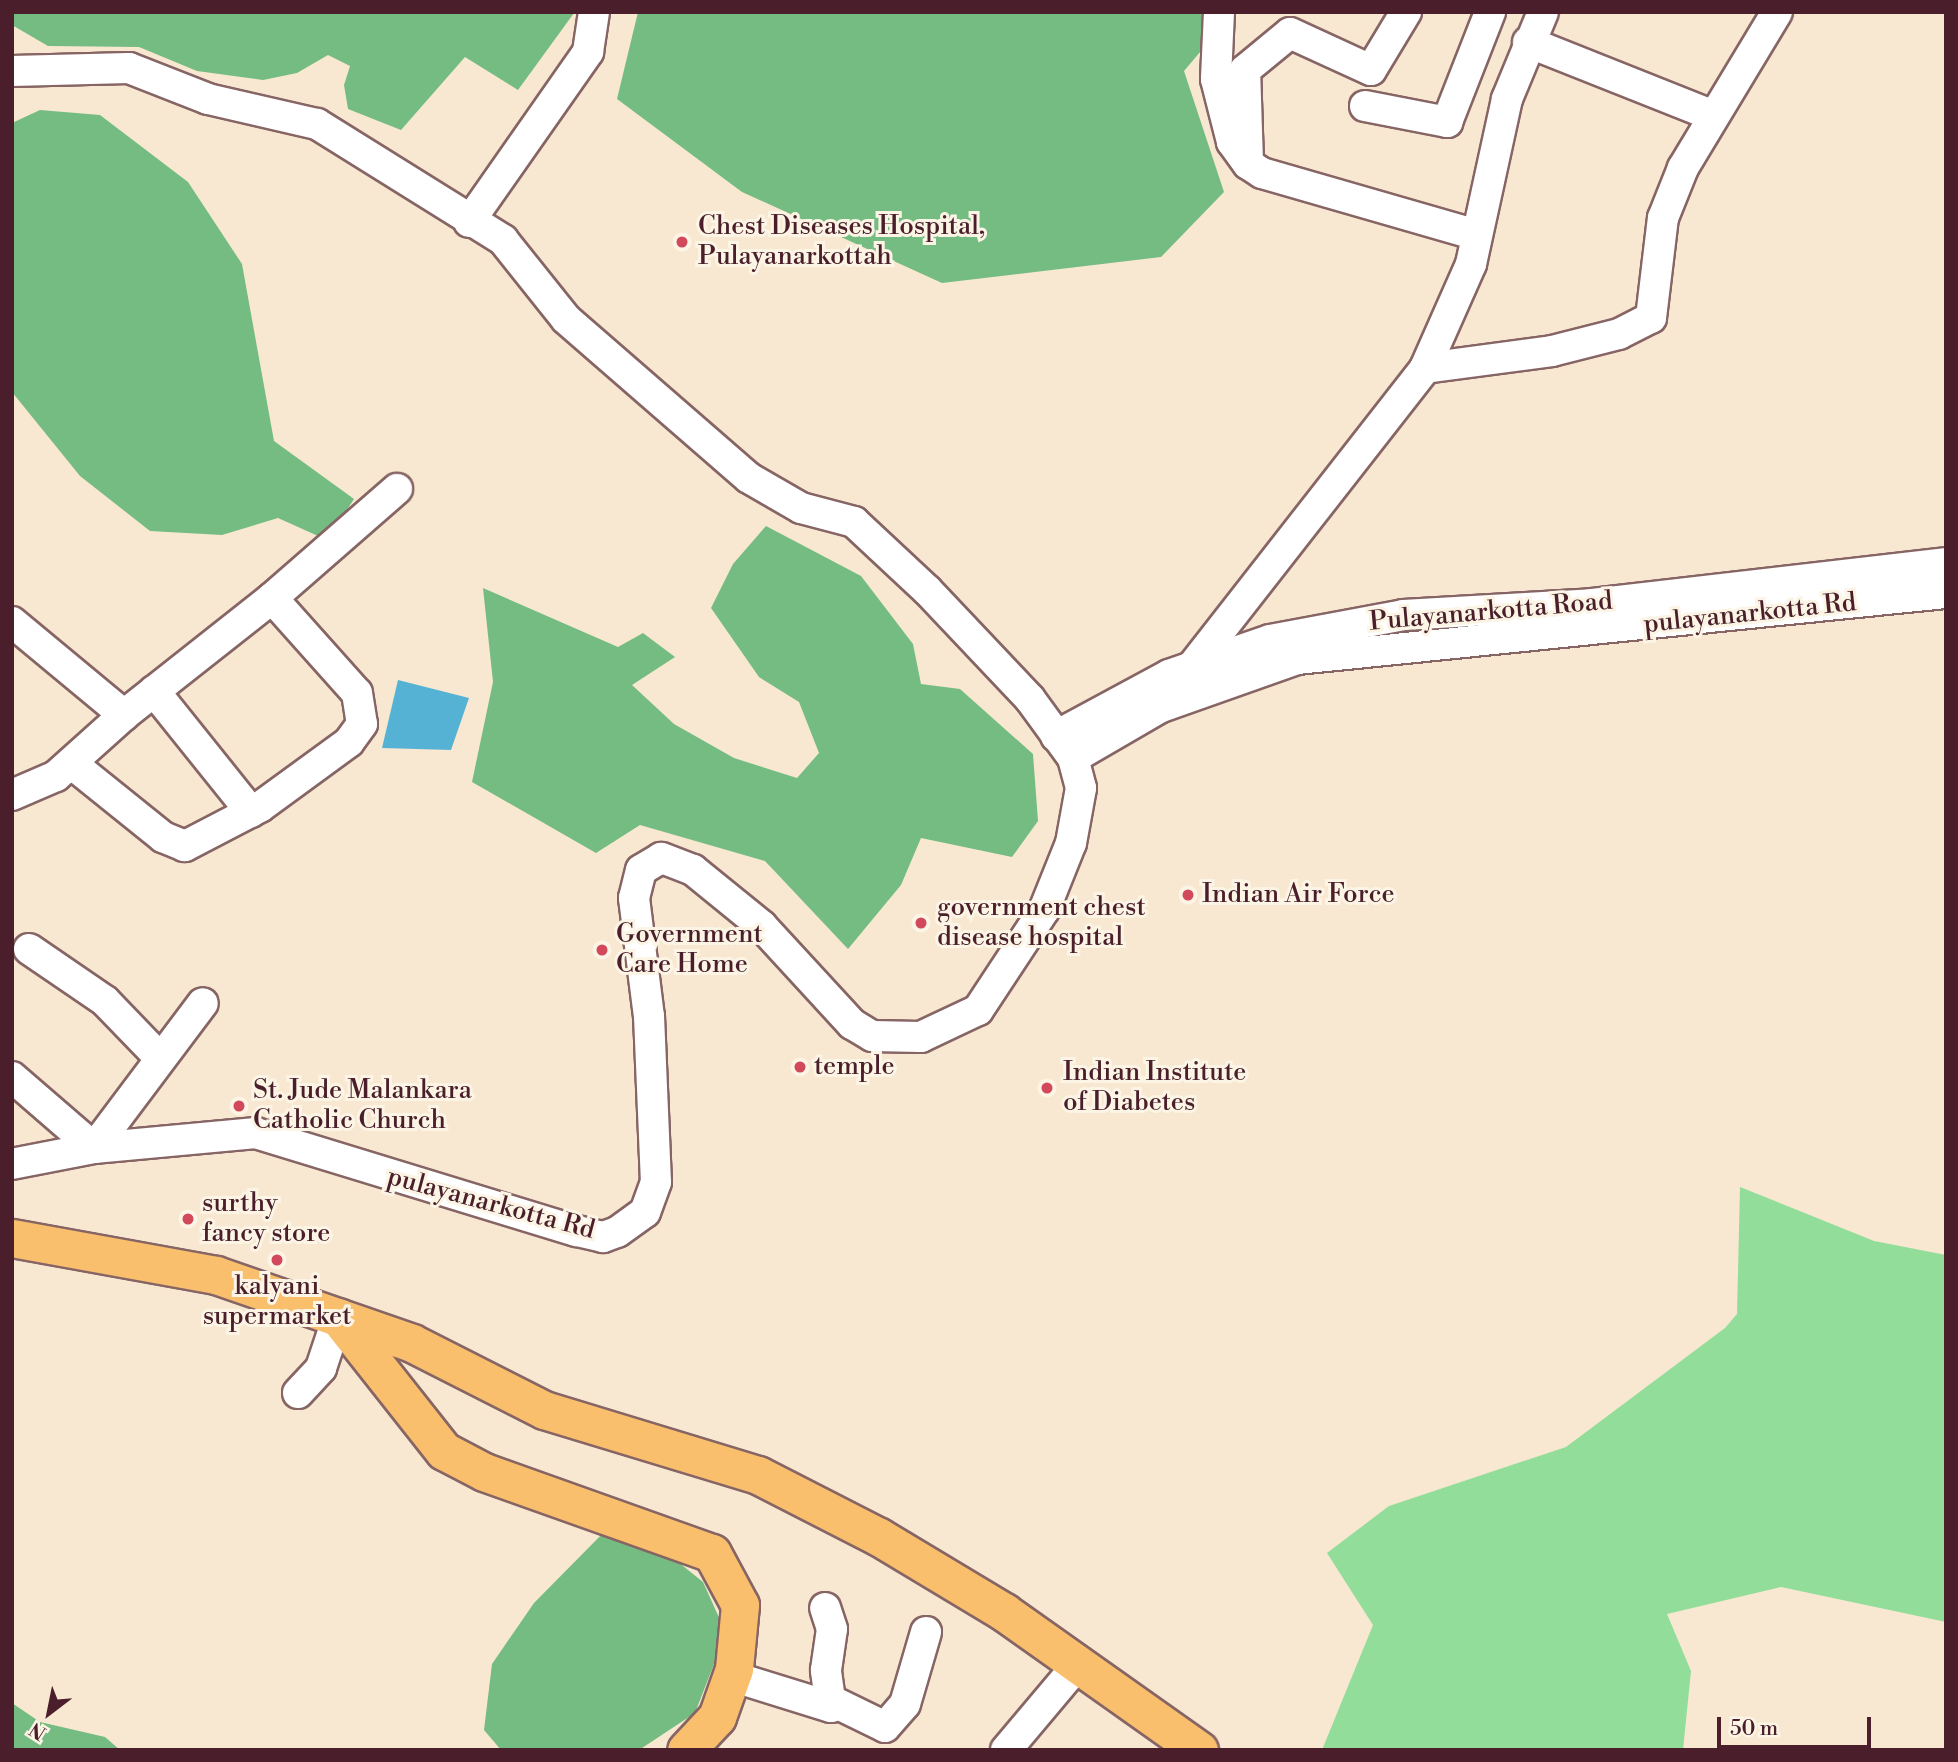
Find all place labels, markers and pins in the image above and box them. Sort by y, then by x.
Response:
place label: Chest Diseases Hospital, Pulayanarkottah [698,211,985,272]
marker: Chest Diseases Hospital, Pulayanarkottah [672,232,692,252]
place label: Indian Air Force [1202,879,1395,911]
marker: Indian Air Force [1180,887,1196,903]
place label: government chest disease hospital [937,892,1146,954]
marker: government chest disease hospital [911,913,931,933]
place label: Government Care Home [616,919,763,981]
marker: Government Care Home [594,942,610,958]
place label: temple [814,1051,895,1083]
place label: Indian Institute of Diabetes [1063,1057,1246,1118]
marker: temple [792,1059,808,1075]
place label: St. Jude Malankara Catholic Church [253,1075,472,1136]
marker: Indian Institute of Diabetes [1037,1078,1057,1098]
marker: St. Jude Malankara Catholic Church [231,1098,247,1114]
place label: surthy fancy store [202,1188,330,1250]
marker: surthy fancy store [180,1211,196,1227]
marker: kalyani supermarket [269,1252,285,1268]
place label: kalyani supermarket [203,1271,351,1332]

